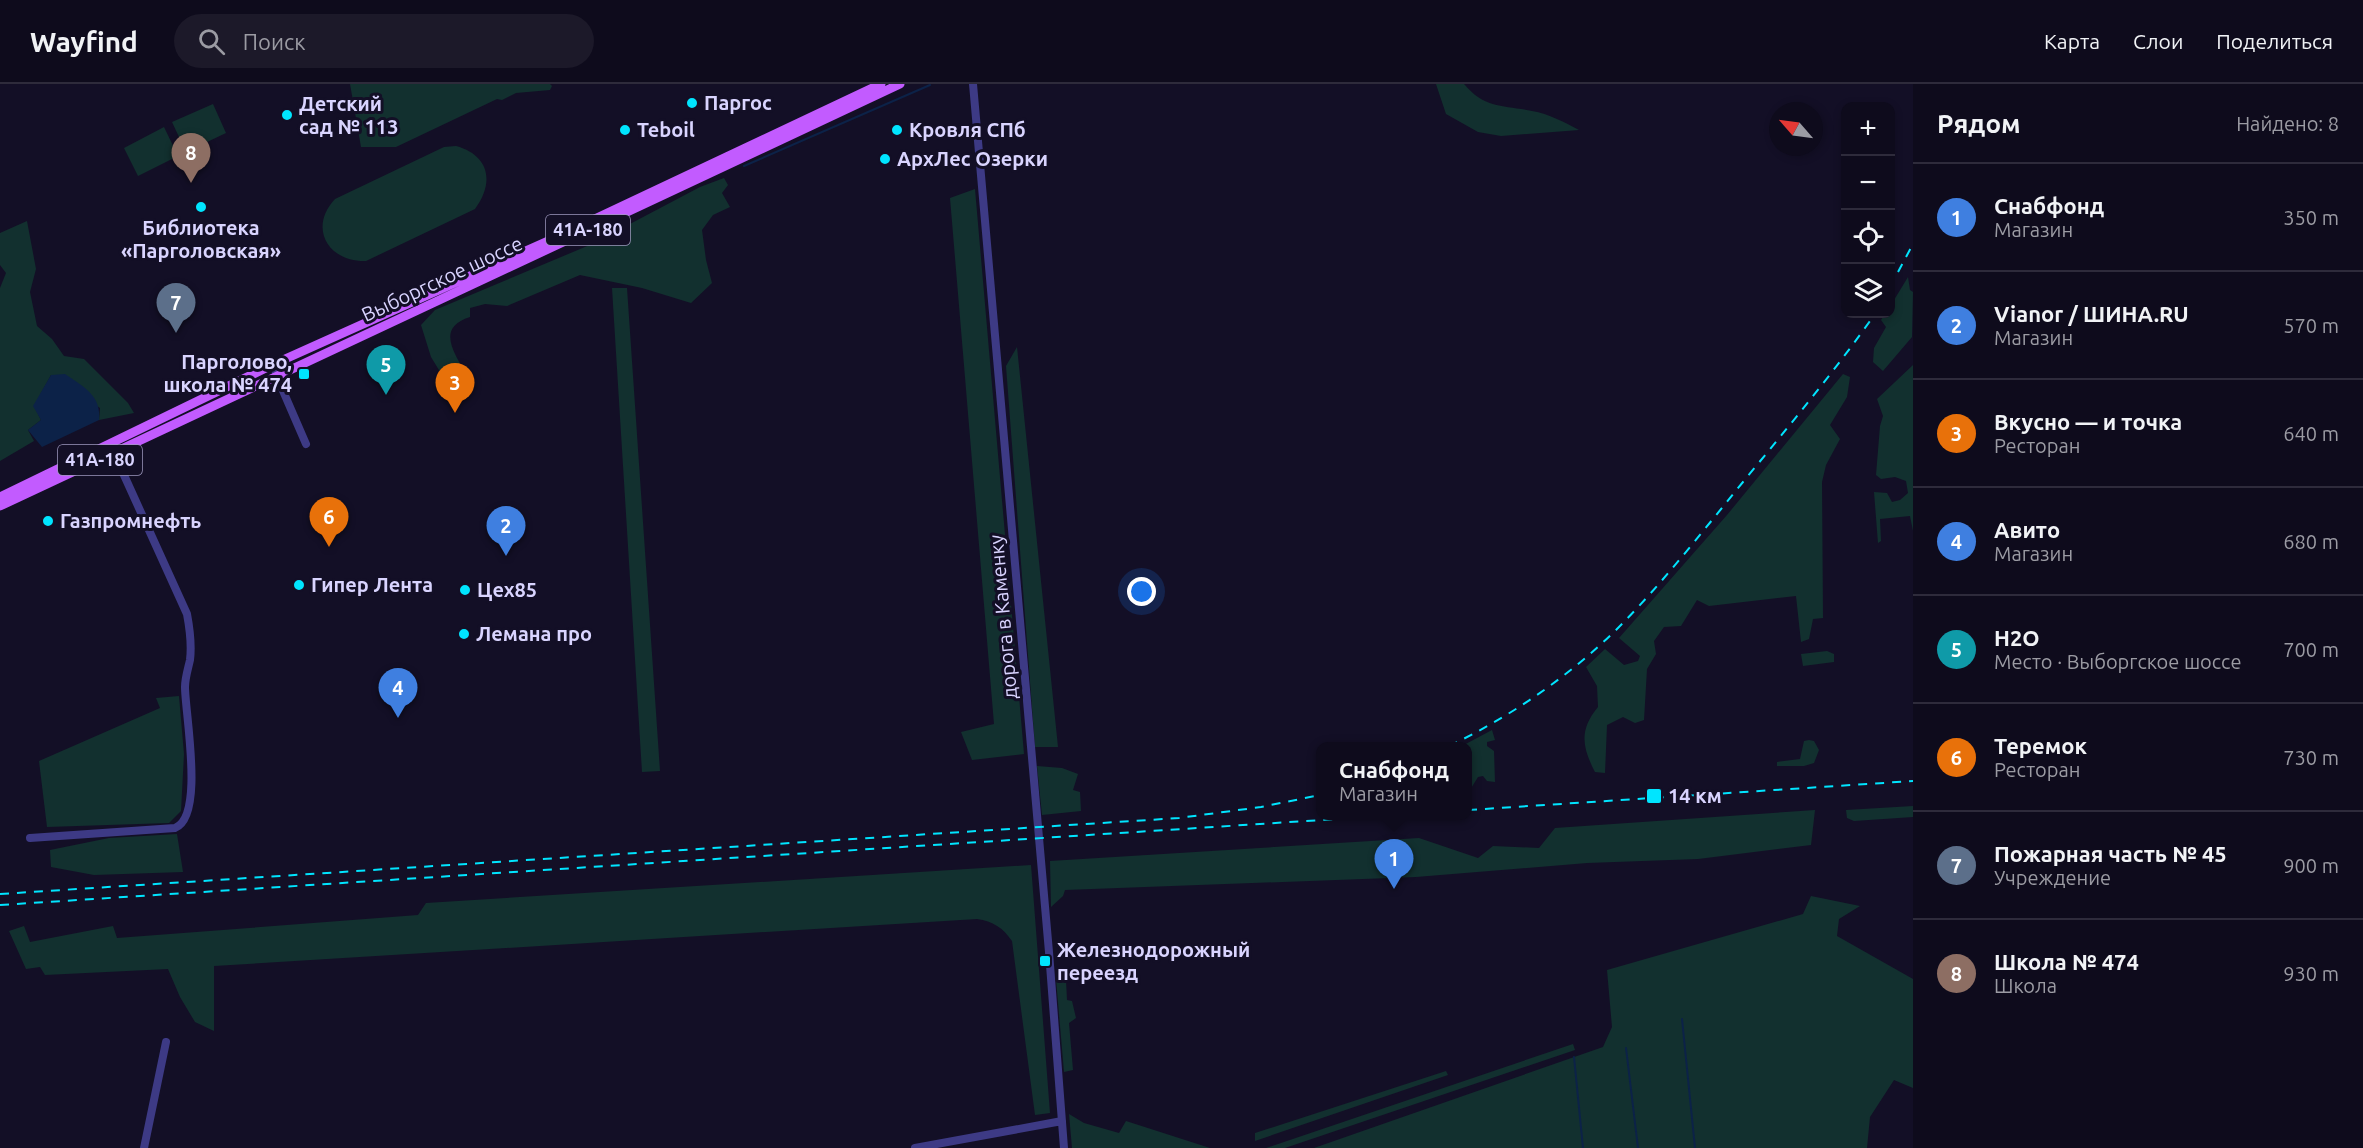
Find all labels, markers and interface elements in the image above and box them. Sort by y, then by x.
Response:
search box [174,14,594,68]
icon: search [195,25,228,58]
text: Wayfind [30,26,138,57]
text: Поиск [243,29,305,54]
text: Карта [2044,29,2100,53]
text: Слои [2133,29,2183,53]
text: Поделиться [2216,29,2333,53]
place label: Паргос [704,91,772,114]
place label: Детский сад № 113 [299,92,398,138]
marker: Паргос [685,96,699,110]
north arrow [1769,102,1823,156]
map controls [1841,102,1895,318]
button: + [1841,102,1895,156]
marker: Детский сад № 113 [280,108,294,122]
text: Рядом [1937,109,2021,138]
text: Найдено: 8 [2236,112,2339,135]
place label: Teboil [637,118,695,141]
place label: Кровля СПб [909,118,1026,141]
marker: Teboil [618,123,632,137]
marker: Кровля СПб [890,123,904,137]
pin: 8 [172,134,210,183]
place label: АрхЛес Озерки [897,147,1048,170]
marker: АрхЛес Озерки [878,152,892,166]
button: − [1841,156,1895,210]
text: Снабфонд [1994,193,2104,218]
marker: Библиотека «Парголовская» [194,200,208,214]
text: 1 [1951,206,1962,229]
text: 350 m [2283,206,2339,229]
button: locate [1841,210,1895,264]
road number: 41А-180 [546,215,630,245]
place label: Библиотека «Парголовская» [121,216,281,262]
text: Магазин [1994,218,2073,241]
street label: Выборгское шоссе [358,231,526,326]
button: layers [1841,264,1895,318]
pin: 7 [156,284,195,333]
text: Vianor / ШИНА.RU [1994,301,2189,326]
text: 2 [1951,314,1962,337]
text: 570 m [2283,314,2339,337]
text: Магазин [1994,326,2073,349]
pin: 5 [366,346,406,395]
place label: Парголово, школа № 474 [163,350,292,396]
pin: 3 [436,364,474,413]
marker: Парголово, школа № 474 [297,367,311,381]
text: Вкусно — и точка [1994,409,2182,434]
text: 3 [1951,422,1962,445]
text: 640 m [2283,422,2339,445]
text: Ресторан [1994,434,2080,457]
road number: 41А-180 [58,445,142,475]
pin: 6 [310,498,348,547]
pin: 2 [486,506,526,556]
place label: Газпромнефть [60,509,201,532]
marker: Газпромнефть [41,514,55,528]
text: Авито [1994,517,2060,542]
text: 4 [1951,530,1962,553]
text: 680 m [2283,530,2339,553]
street label: дорога в Каменку [984,533,1021,700]
text: Магазин [1994,542,2073,565]
place label: Гипер Лента [311,573,433,596]
your location [1127,577,1156,606]
marker: Гипер Лента [292,578,306,592]
place label: Цех85 [477,578,537,601]
marker: Цех85 [458,583,472,597]
place label: Лемана про [476,622,592,645]
text: H2O [1994,625,2040,650]
marker: Лемана про [457,627,471,641]
text: 5 [1951,638,1962,661]
text: 700 m [2283,638,2339,661]
text: Место · Выборгское шоссе [1994,650,2241,673]
pin: 4 [378,668,418,718]
text: Теремок [1994,733,2087,758]
popup [1316,742,1472,820]
text: 6 [1951,746,1962,769]
text: 730 m [2283,746,2339,769]
text: Снабфонд [1339,757,1449,782]
text: Ресторан [1994,758,2080,781]
text: Магазин [1339,782,1418,805]
place label: 14 км [1668,784,1722,807]
marker: 14 км [1645,787,1663,805]
pin: 1 [1374,840,1414,889]
text: Пожарная часть № 45 [1994,841,2227,866]
text: 7 [1951,854,1962,877]
text: 900 m [2283,854,2339,877]
text: Учреждение [1994,866,2111,889]
place label: Железнодорожный переезд [1057,938,1250,984]
text: Школа № 474 [1994,949,2139,974]
marker: Железнодорожный переезд [1038,954,1052,968]
text: 8 [1951,962,1962,985]
text: 930 m [2283,962,2339,985]
text: Школа [1994,974,2057,997]

